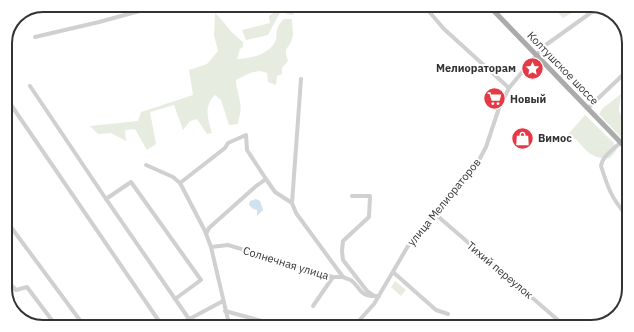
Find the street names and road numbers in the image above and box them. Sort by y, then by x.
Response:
street label: Колтушское шоссе [524,28,602,108]
street label: улица Мелиораторов [404,155,484,249]
street label: Тихий переулок [464,238,536,302]
street label: Солнечная улица [241,243,331,283]

